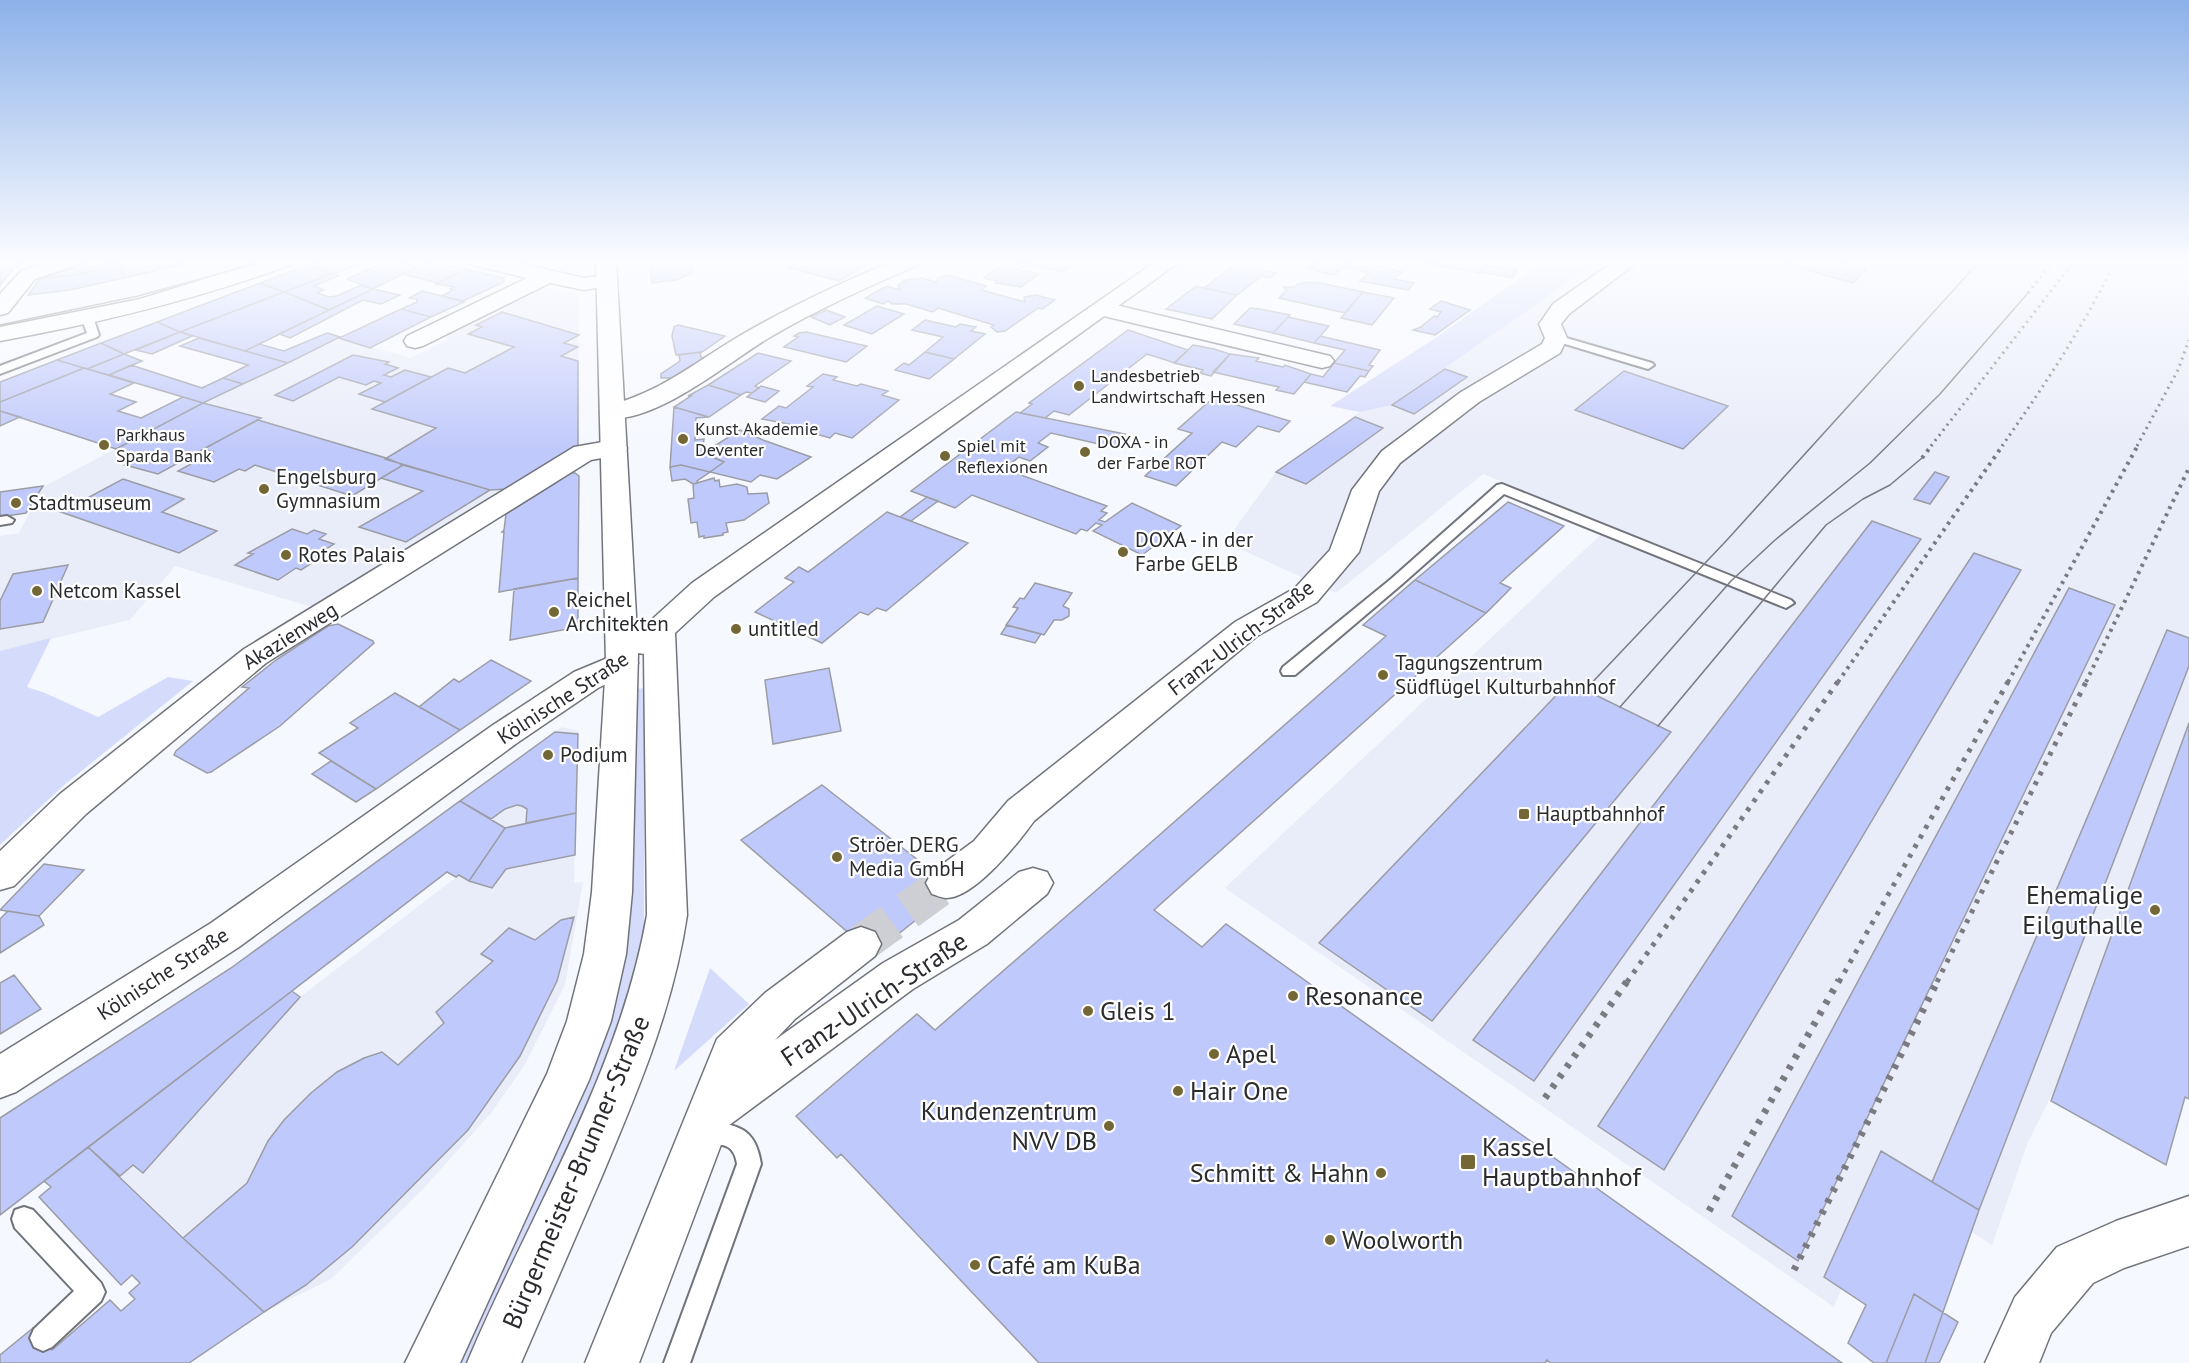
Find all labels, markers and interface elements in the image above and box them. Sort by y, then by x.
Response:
place label: Landesbetrieb Landwirtschaft Hessen [1091,364,1265,408]
marker: Landesbetrieb Landwirtschaft Hessen [1072,379,1086,393]
place label: Kunst Akademie Deventer [695,417,818,461]
place label: Parkhaus Sparda Bank [116,423,212,467]
place label: DOXA - in der Farbe ROT [1097,430,1206,474]
marker: Kunst Akademie Deventer [676,432,690,446]
place label: Spiel mit Reflexionen [957,434,1048,478]
marker: Parkhaus Sparda Bank [97,438,111,452]
marker: DOXA - in der Farbe ROT [1078,445,1092,459]
marker: Spiel mit Reflexionen [938,449,952,463]
place label: Engelsburg Gymnasium [276,463,380,514]
marker: Engelsburg Gymnasium [257,482,271,496]
place label: Stadtmuseum [28,489,151,516]
marker: Stadtmuseum [9,496,23,510]
place label: DOXA - in der Farbe GELB [1135,526,1253,577]
place label: Rotes Palais [298,541,405,568]
marker: DOXA - in der Farbe GELB [1116,545,1130,559]
marker: Rotes Palais [279,548,293,562]
street label: Franz-Ulrich-Straße [1162,574,1319,701]
place label: Netcom Kassel [49,577,181,604]
marker: Netcom Kassel [30,584,44,598]
place label: Reichel Architekten [566,586,669,637]
street label: Akazienweg [237,596,342,675]
marker: Reichel Architekten [547,605,561,619]
place label: untitled [748,615,819,642]
marker: untitled [729,622,743,636]
street label: Kölnische Straße [492,645,634,750]
place label: Tagungszentrum Südflügel Kulturbahnhof [1395,649,1616,700]
marker: Tagungszentrum Südflügel Kulturbahnhof [1376,668,1390,682]
place label: Podium [560,741,628,768]
marker: Podium [541,748,555,762]
place label: Hauptbahnhof [1536,800,1666,827]
marker: Hauptbahnhof [1517,807,1531,821]
place label: Ströer DERG Media GmbH [849,831,965,882]
marker: Ströer DERG Media GmbH [830,850,844,864]
place label: Ehemalige Eilguthalle [2022,878,2143,941]
marker: Ehemalige Eilguthalle [2148,903,2162,917]
street label: Kölnische Straße [92,921,234,1026]
street label: Franz-Ulrich-Straße [774,924,973,1073]
place label: Resonance [1305,979,1423,1012]
marker: Resonance [1286,989,1300,1003]
place label: Gleis 1 [1100,994,1176,1027]
marker: Gleis 1 [1081,1004,1095,1018]
street label: Bürgermeister-Brunner-Straße [494,1010,657,1333]
place label: Apel [1226,1037,1276,1070]
marker: Apel [1207,1047,1221,1061]
place label: Hair One [1190,1074,1288,1107]
marker: Hair One [1171,1084,1185,1098]
place label: Kundenzentrum NVV DB [921,1094,1097,1157]
marker: Kundenzentrum NVV DB [1102,1119,1116,1133]
place label: Kassel Hauptbahnhof [1482,1130,1642,1193]
marker: Kassel Hauptbahnhof [1459,1153,1477,1171]
place label: Schmitt & Hahn [1190,1156,1369,1189]
marker: Schmitt & Hahn [1374,1166,1388,1180]
place label: Woolworth [1342,1223,1463,1256]
marker: Woolworth [1323,1233,1337,1247]
place label: Café am KuBa [987,1248,1141,1281]
marker: Café am KuBa [968,1258,982,1272]

